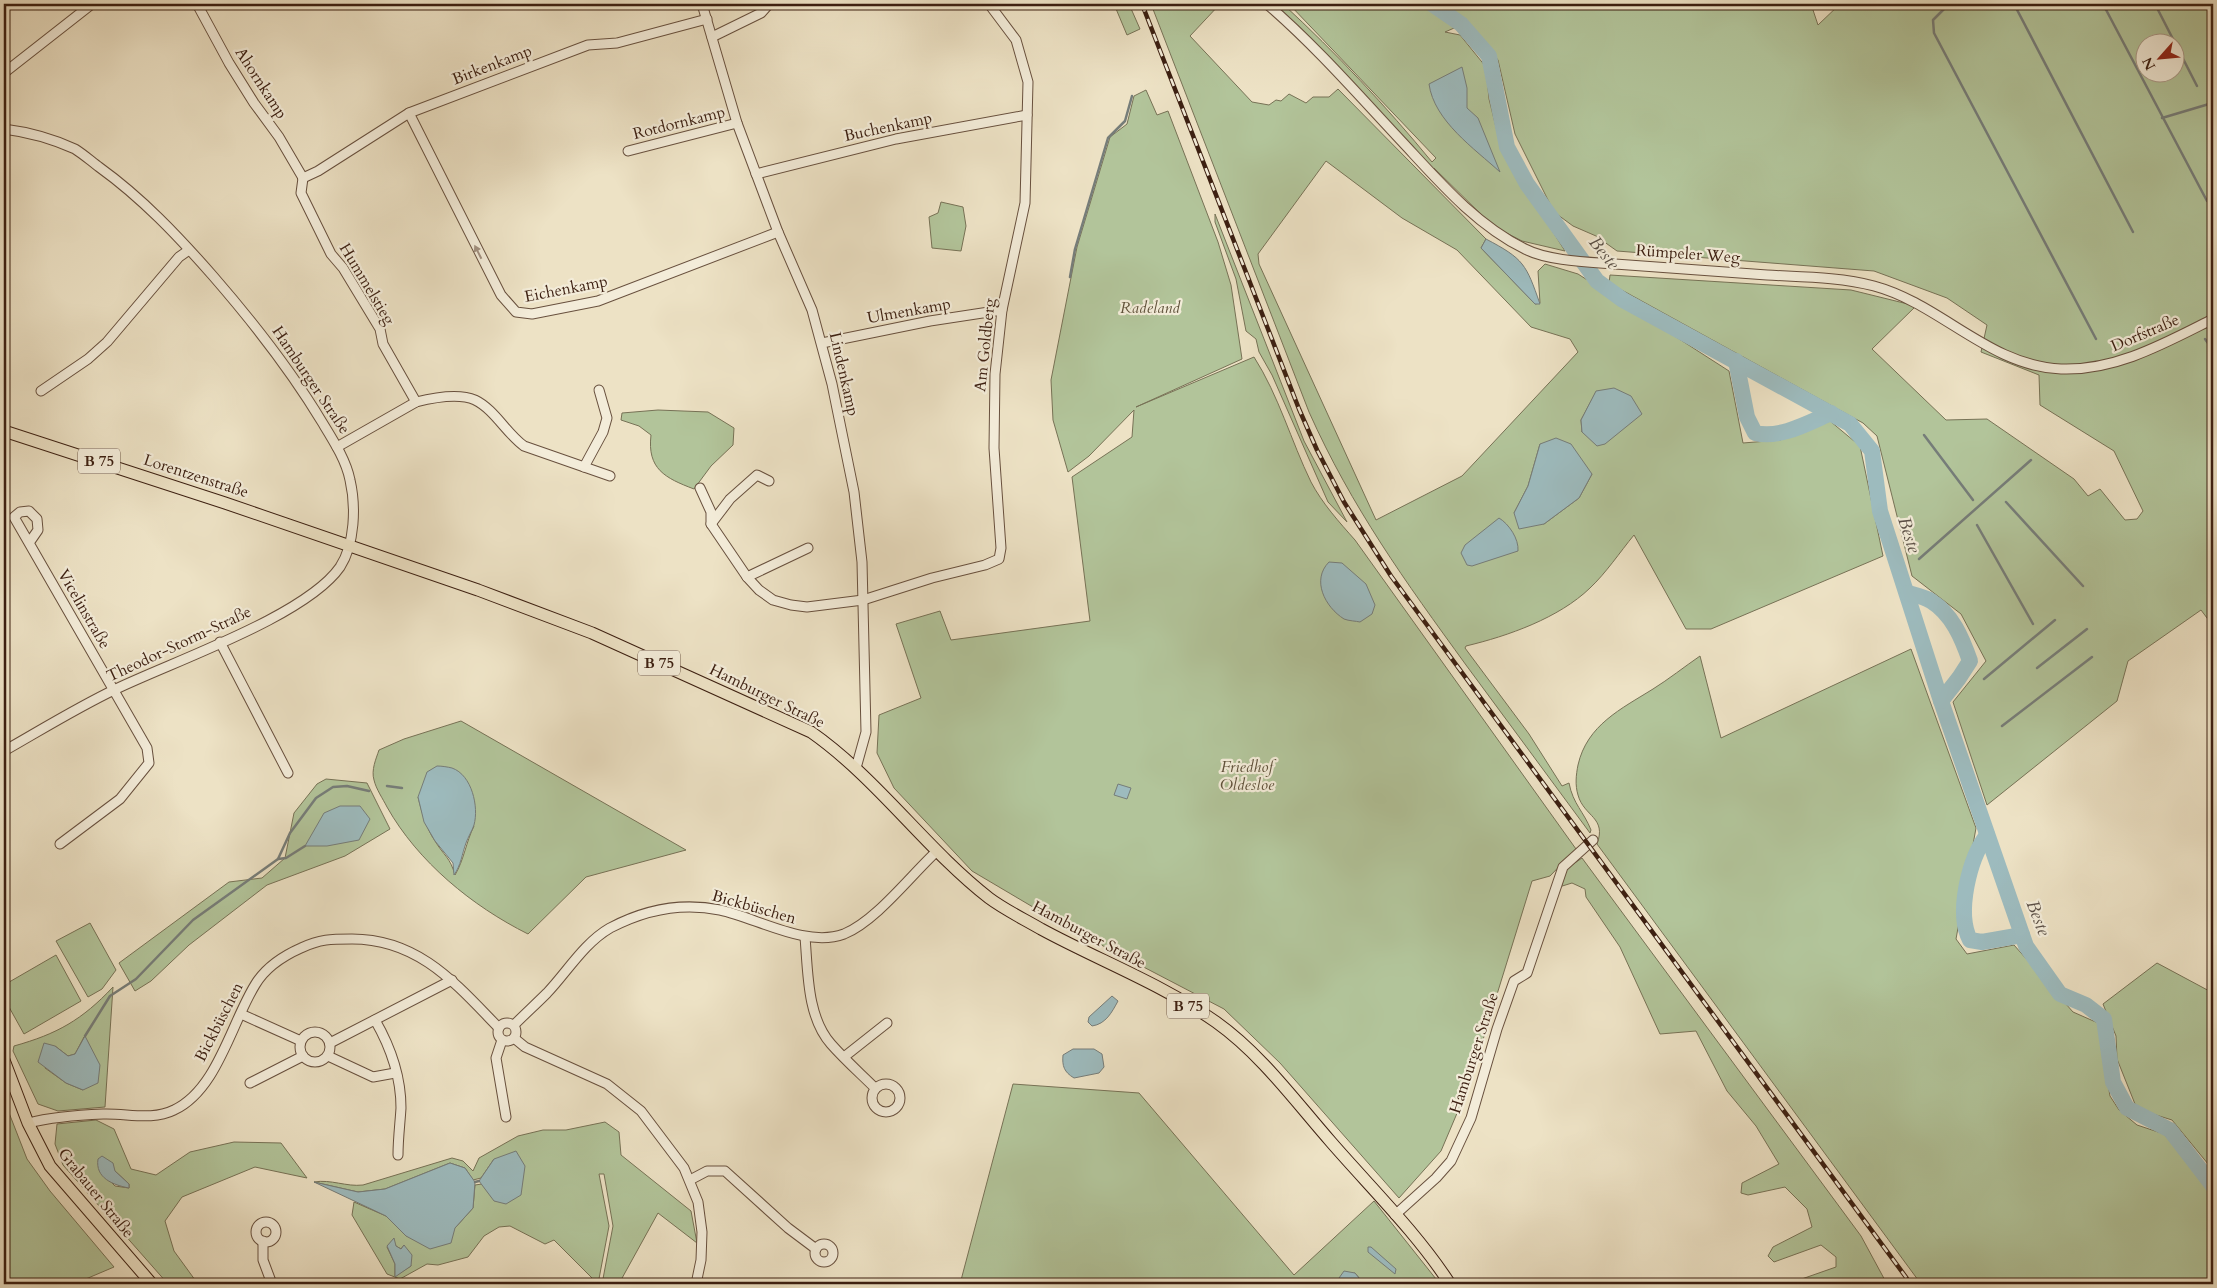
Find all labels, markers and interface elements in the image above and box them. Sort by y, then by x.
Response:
north arrow [2134,32,2184,82]
street label: Birkenkamp [449,40,535,90]
street label: Ahornkamp [230,43,292,123]
text: N [2138,54,2160,73]
street label: Rotdornkamp [631,101,727,145]
street label: Buchenkamp [842,107,934,147]
water label: Beste [1583,231,1626,276]
street label: Hummelstieg [334,239,400,329]
street label: Rümpeler Weg [1635,239,1741,269]
one-way arrow [474,244,482,259]
street label: Eichenkamp [523,270,609,308]
street label: Ulmenkamp [865,293,953,329]
street label: Am Goldberg [969,297,1001,393]
park label: Radeland [1120,297,1181,319]
street label: Dorfstraße [2107,309,2183,357]
street label: Hamburger Straße [267,322,355,438]
street label: Lindenkamp [824,330,864,418]
road number: B 75 [78,448,120,474]
street label: Lorentzenstraße [141,449,251,503]
water label: Beste [1891,514,1927,557]
street label: Vicelinstraße [52,565,116,653]
street label: Theodor-Storm-Straße [103,601,255,687]
road number: B 75 [638,650,680,676]
street label: Hamburger Straße [706,658,828,734]
park label: Friedhof Oldesloe [1220,756,1277,796]
street label: Bickbüschen [709,885,799,929]
street label: Hamburger Straße [1028,896,1150,974]
water label: Beste [2020,896,2057,941]
street label: Bickbüschen [190,979,248,1065]
street label: Hamburger Straße [1444,990,1504,1116]
road number: B 75 [1167,994,1209,1018]
street label: Grabauer Straße [53,1143,139,1243]

